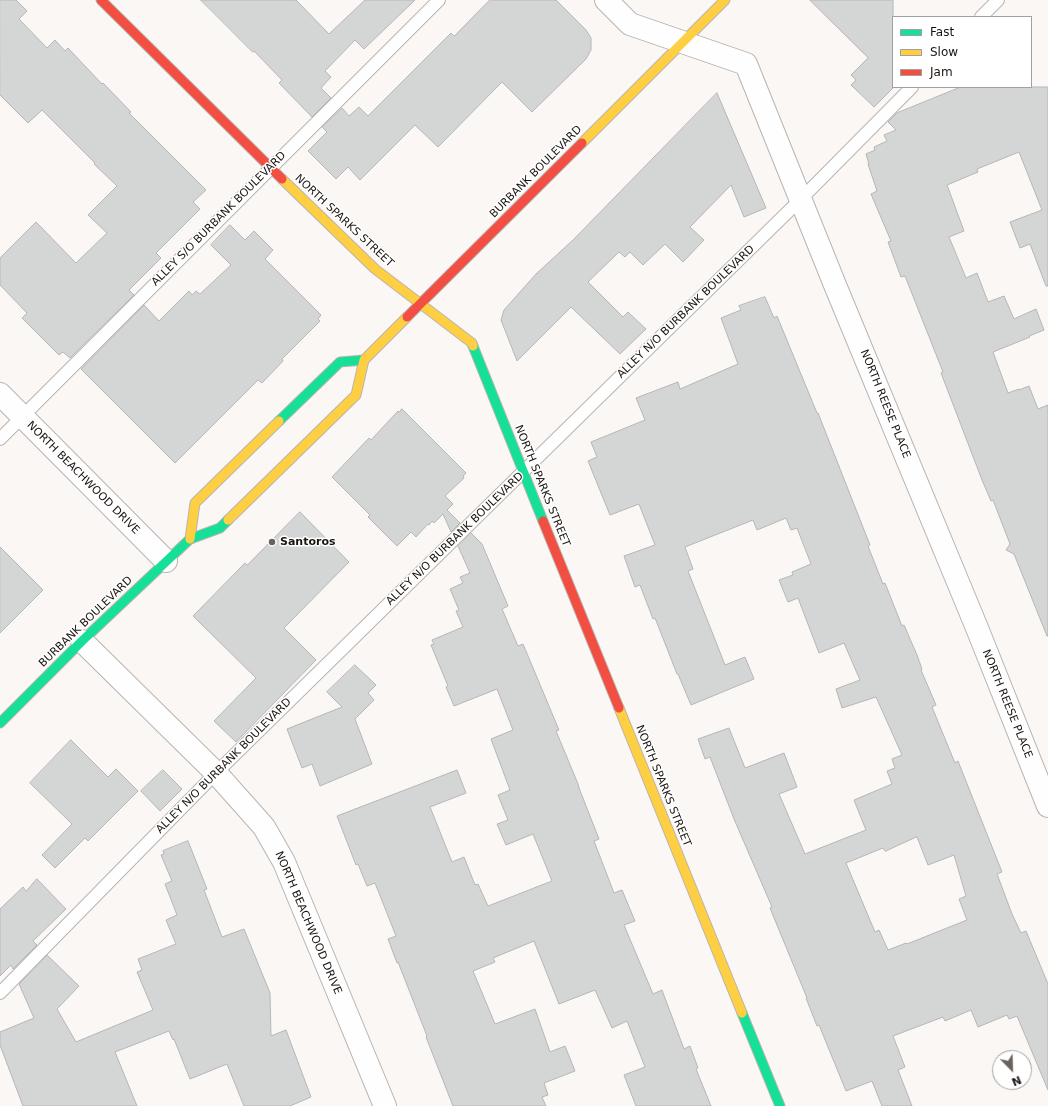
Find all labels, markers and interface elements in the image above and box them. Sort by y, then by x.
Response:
legend [892,16,1032,88]
text: Fast [930,25,954,39]
text: Slow [930,45,958,59]
text: Jam [930,65,953,79]
street label: BURBANK BOULEVARD [487,123,585,221]
street label: ALLEY S/O BURBANK BOULEVARD [149,149,289,289]
street label: NORTH SPARKS STREET [292,172,396,270]
street label: ALLEY N/O BURBANK BOULEVARD [615,243,757,381]
street label: NORTH REESE PLACE [857,348,913,460]
street label: NORTH BEACHWOOD DRIVE [24,419,142,537]
street label: NORTH SPARKS STREET [512,423,572,549]
street label: ALLEY N/O BURBANK BOULEVARD [384,470,526,608]
place label: Santoros [280,535,336,549]
marker: Santoros [267,537,277,547]
street label: BURBANK BOULEVARD [37,574,135,670]
street label: NORTH REESE PLACE [979,648,1035,760]
street label: ALLEY N/O BURBANK BOULEVARD [154,696,294,836]
street label: NORTH SPARKS STREET [633,723,693,849]
street label: NORTH BEACHWOOD DRIVE [272,850,344,996]
north arrow [992,1050,1032,1090]
text: N [1010,1073,1023,1088]

